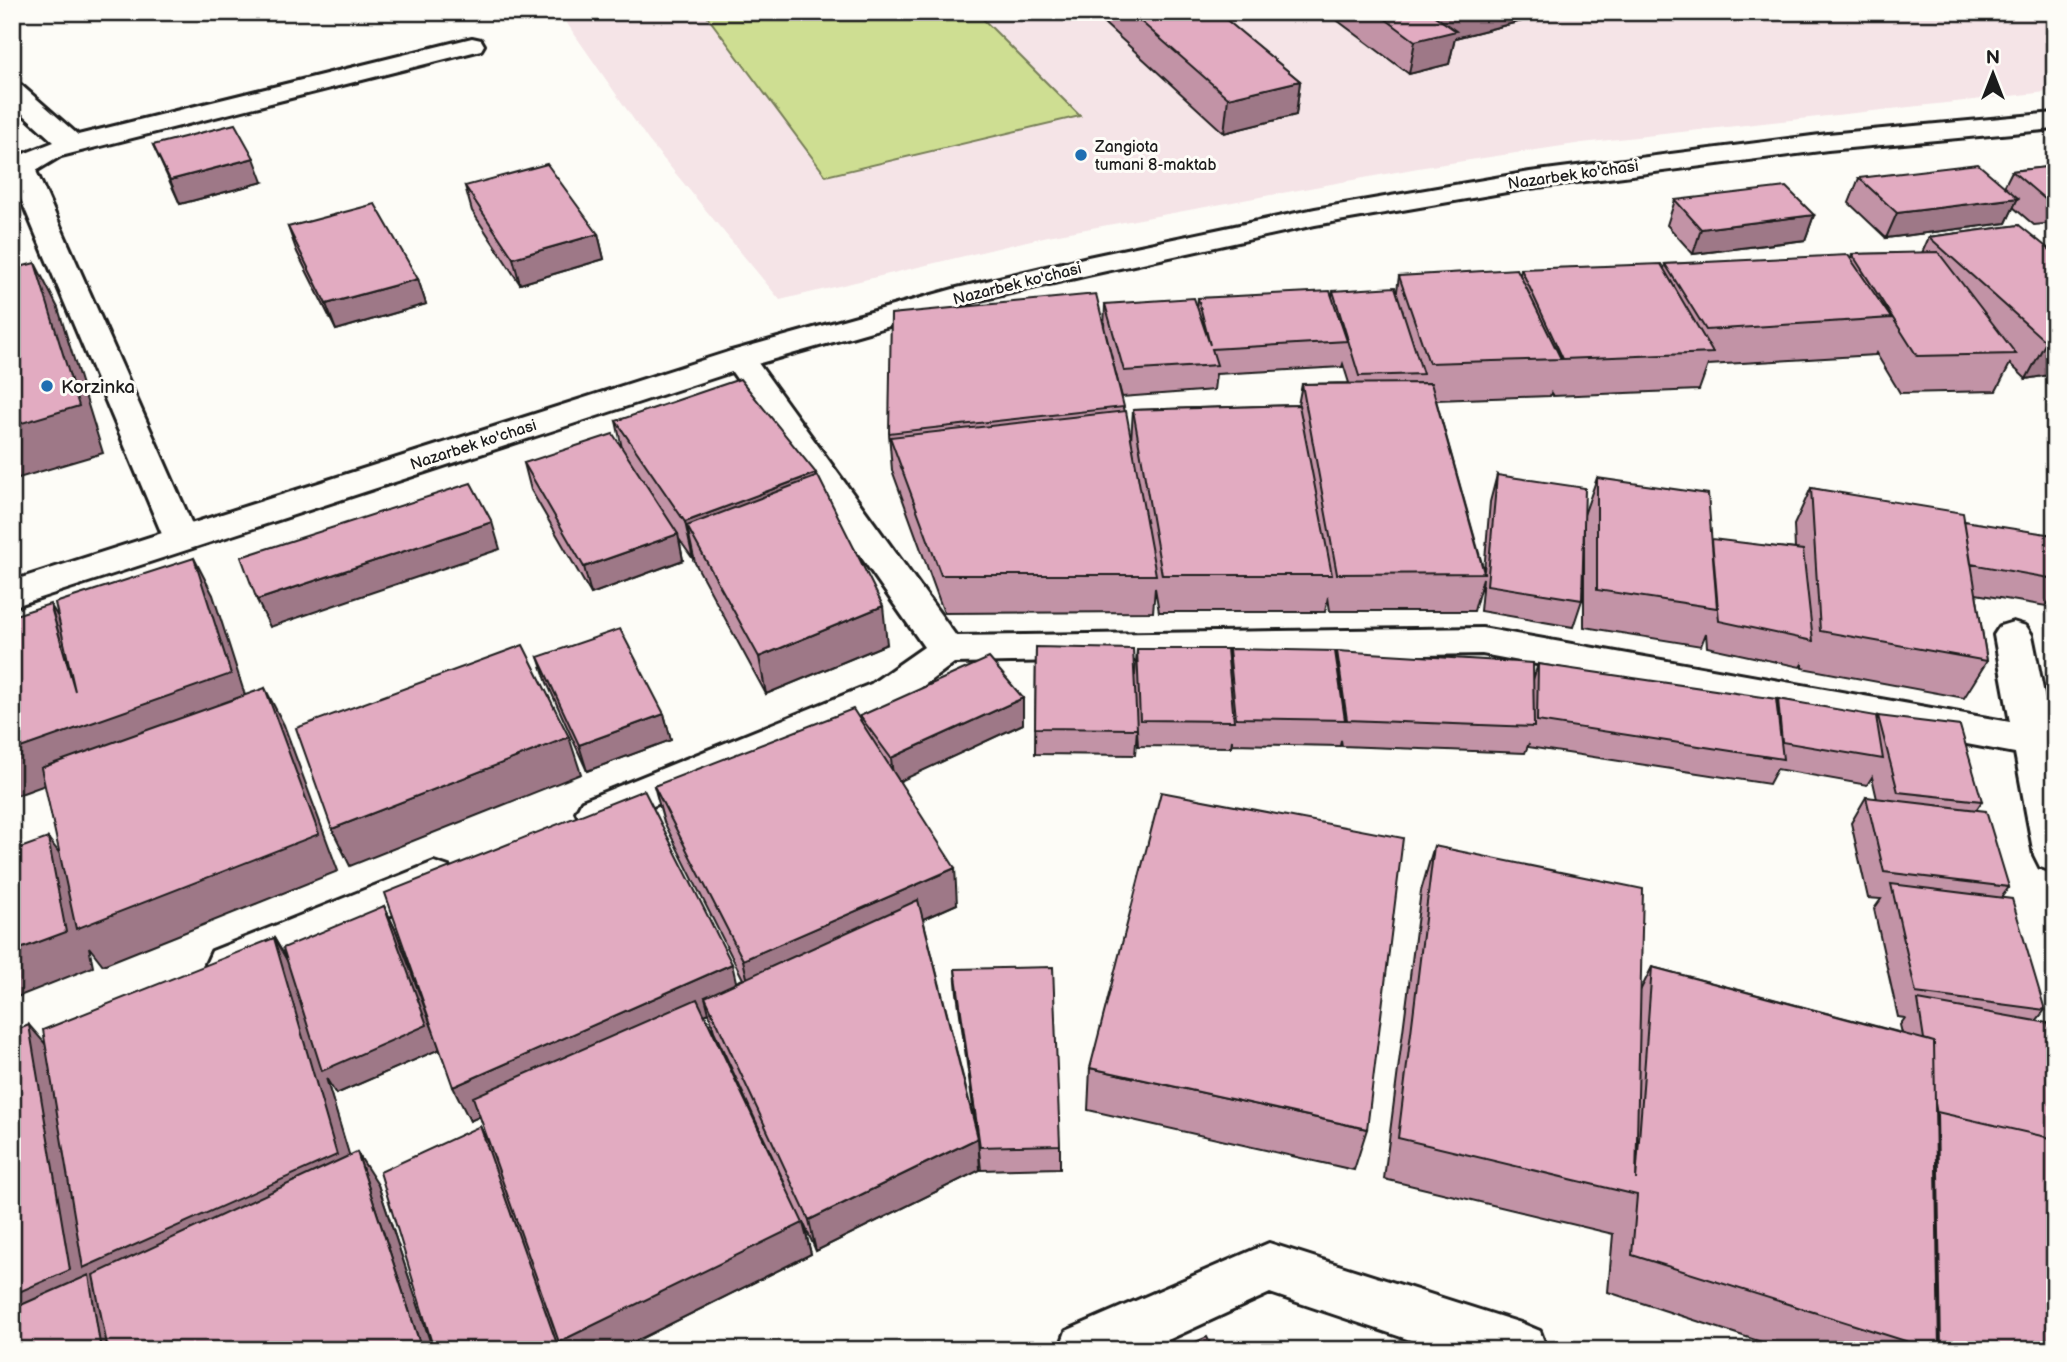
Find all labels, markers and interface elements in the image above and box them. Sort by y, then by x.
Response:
north arrow [1958,38,2028,108]
text: N [1986,47,2000,70]
place label: Zangiota tumani 8-maktab [1094,138,1216,175]
marker: Zangiota tumani 8-maktab [1073,147,1089,163]
street label: Nazarbek ko'chasi [1507,157,1640,194]
street label: Nazarbek ko'chasi [951,259,1084,310]
place label: Korzinka [61,376,135,399]
marker: Korzinka [39,378,55,394]
street label: Nazarbek ko'chasi [408,416,539,475]

